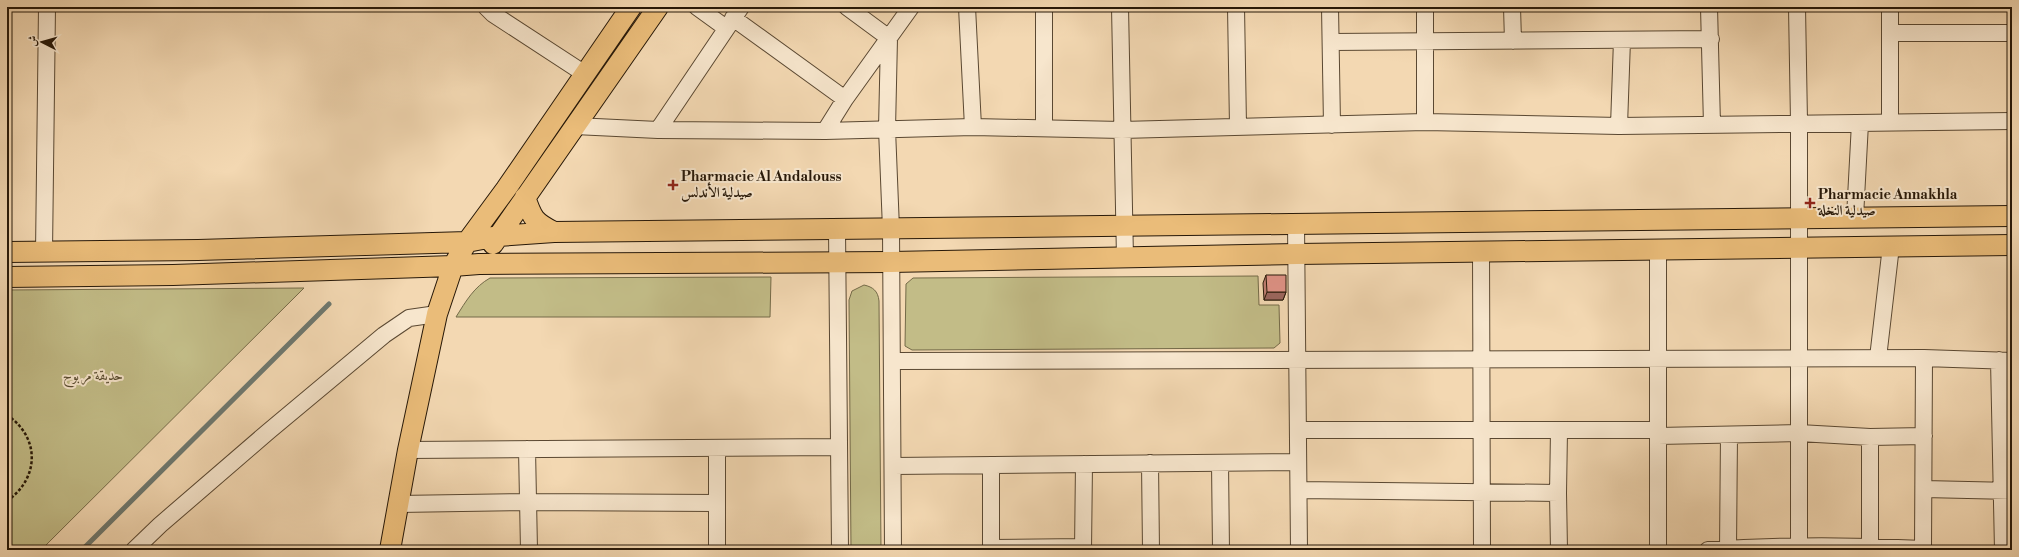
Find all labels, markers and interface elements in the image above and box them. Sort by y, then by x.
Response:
north arrow [22,22,62,62]
text: ش [26,35,41,47]
place label: Pharmacie Al Andalouss صيدلية الأندلس [681,168,841,202]
marker: Pharmacie Al Andalouss صيدلية الأندلس [668,180,678,190]
place label: Pharmacie Annakhla صيدلية النخلة [1817,186,1958,220]
marker: Pharmacie Annakhla صيدلية النخلة [1805,198,1815,208]
park label: حديقة مربوح [63,367,123,388]

